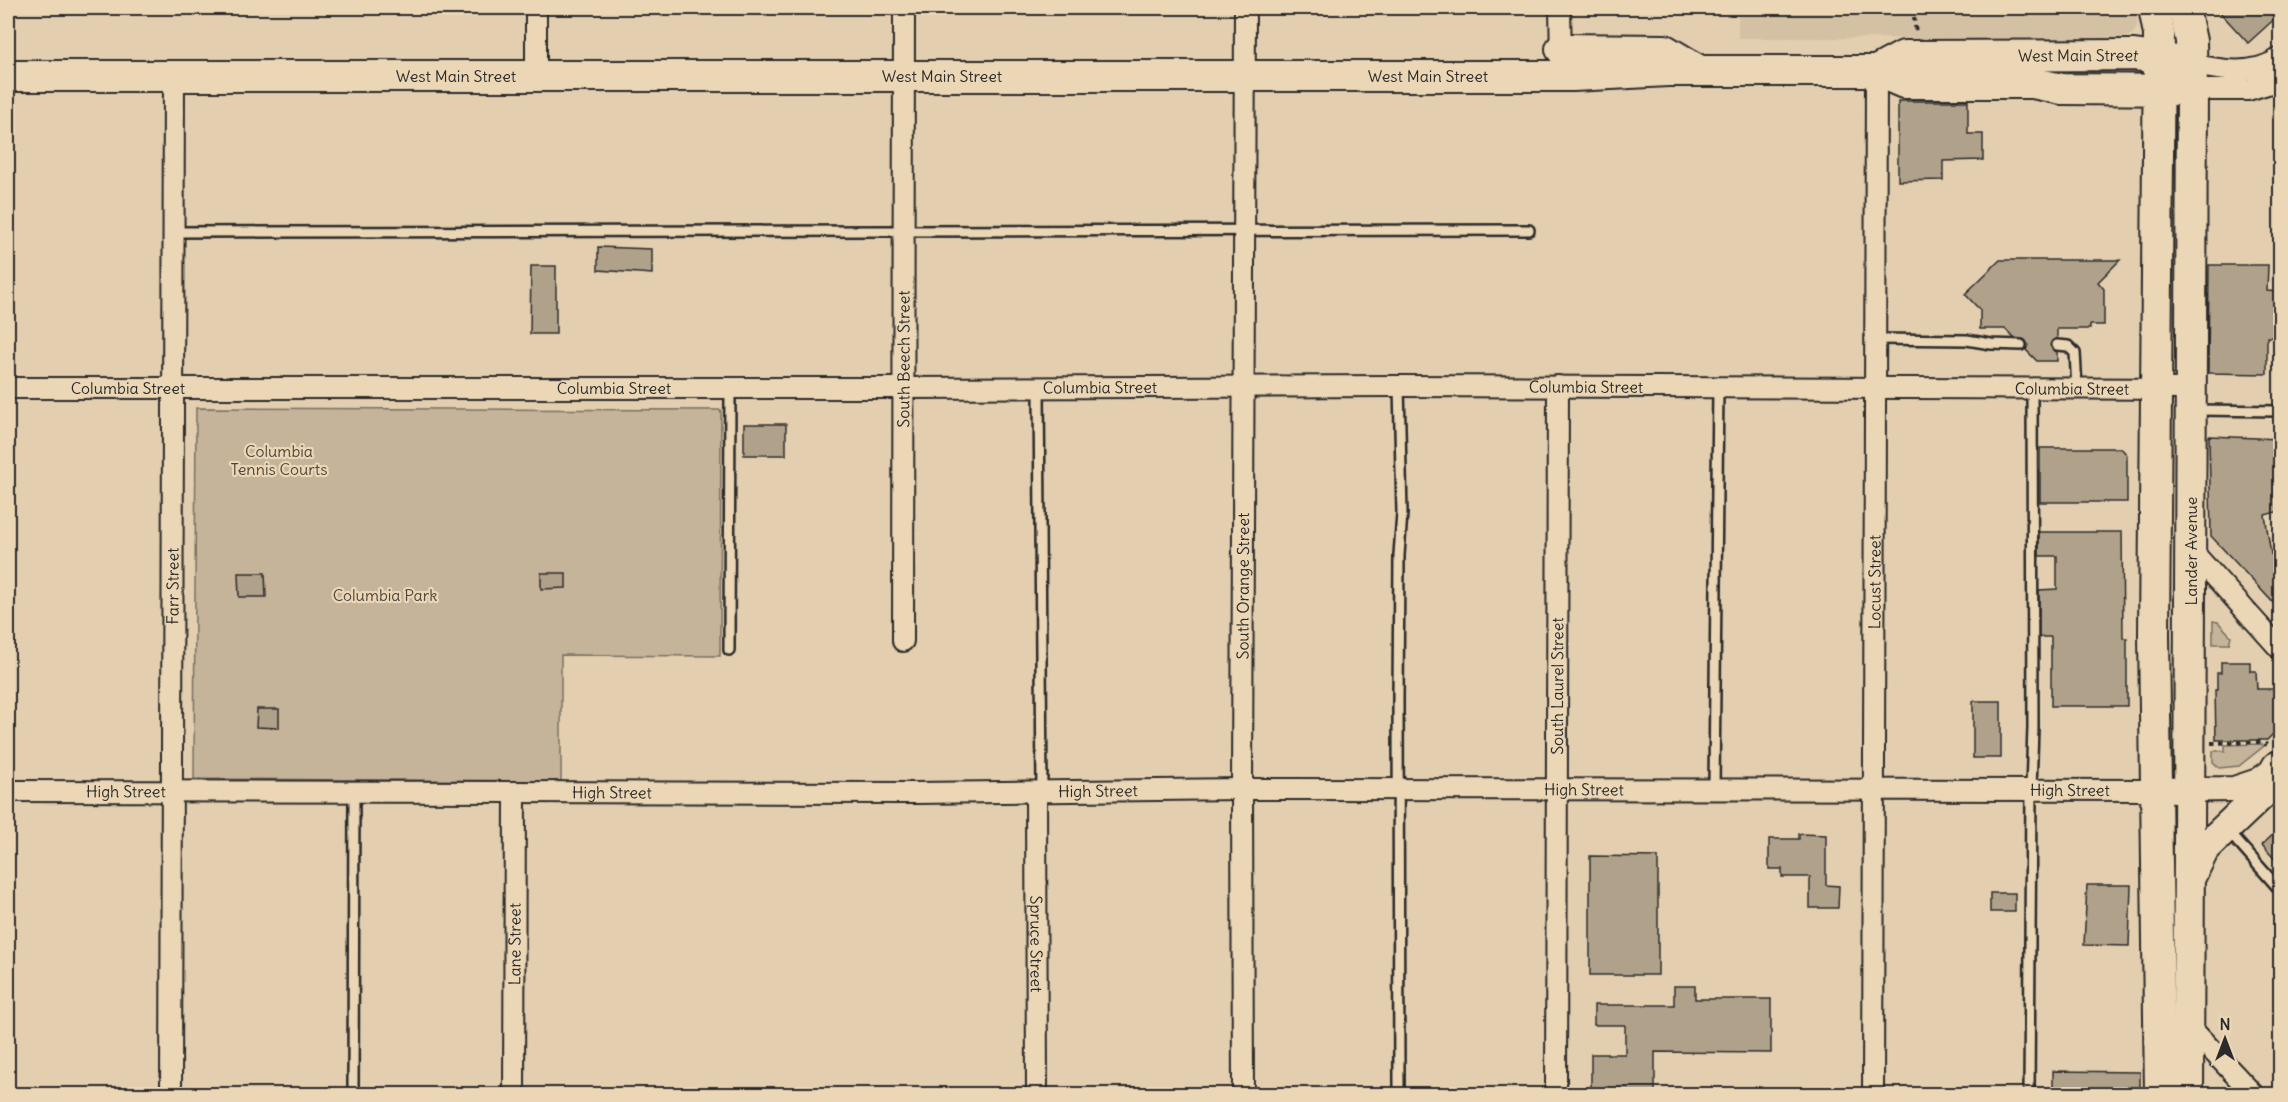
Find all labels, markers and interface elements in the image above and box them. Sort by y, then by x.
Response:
street label: West Main Street [2018,45,2140,66]
street label: West Main Street [396,66,517,86]
street label: West Main Street [882,66,1003,86]
street label: West Main Street [1368,66,1489,86]
street label: South Beech Street [893,290,914,428]
street label: Columbia Street [1529,376,1644,397]
street label: Columbia Street [1043,377,1158,397]
street label: Columbia Street [71,378,186,398]
street label: Columbia Street [557,378,672,398]
street label: Columbia Street [2015,378,2130,399]
park label: Columbia Tennis Courts [231,441,327,479]
street label: Lander Avenue [2181,497,2201,605]
street label: South Orange Street [1232,512,1253,660]
street label: Locust Street [1864,534,1885,629]
street label: Farr Street [162,547,183,625]
park label: Columbia Park [333,585,437,605]
street label: South Laurel Street [1547,617,1567,755]
street label: High Street [1544,779,1624,799]
street label: High Street [1058,780,1139,801]
street label: High Street [2030,780,2110,800]
street label: High Street [86,781,167,801]
street label: High Street [572,782,653,802]
street label: Spruce Street [1026,896,1047,993]
street label: Lane Street [504,902,525,985]
north arrow [2195,1009,2255,1069]
text: N [2219,1014,2231,1034]

